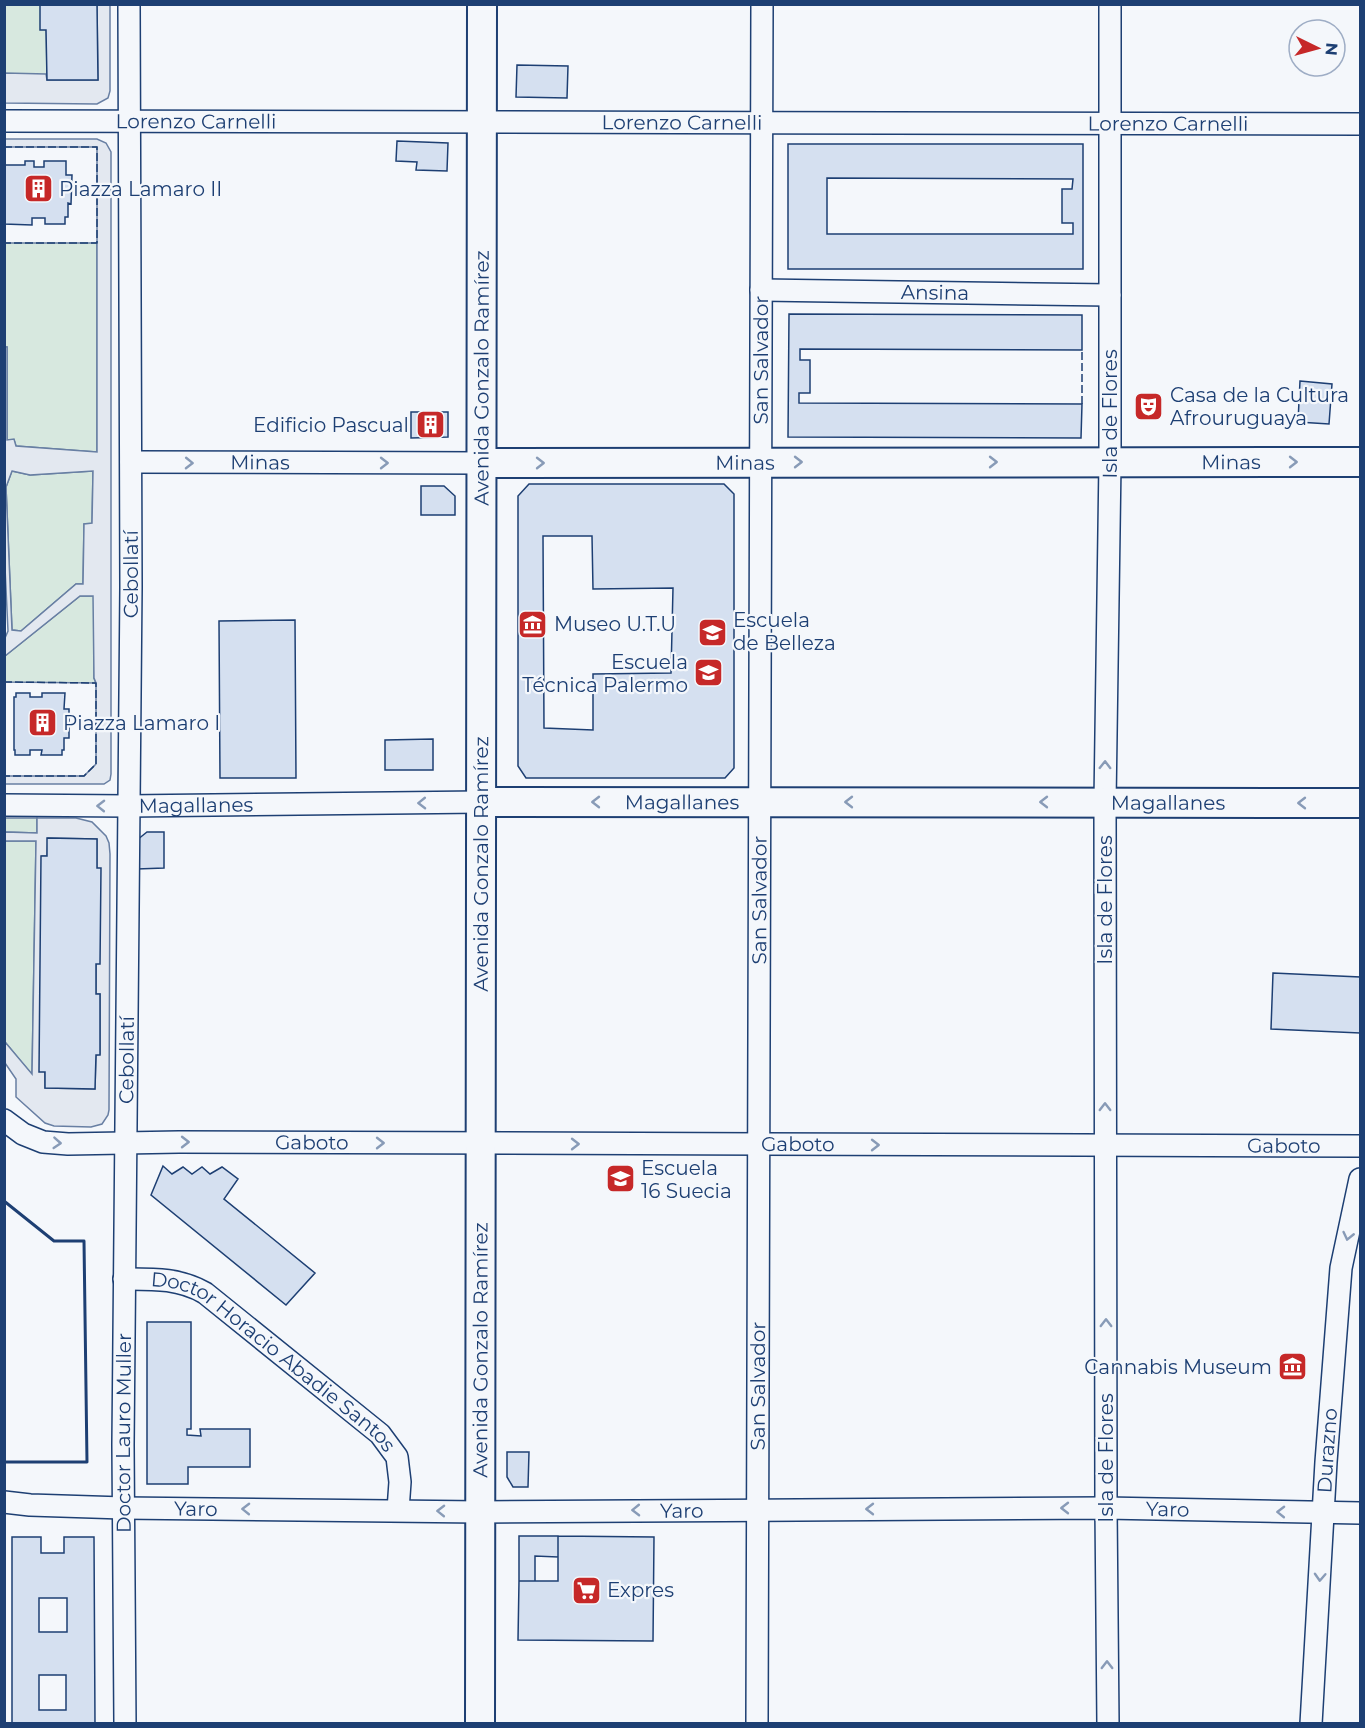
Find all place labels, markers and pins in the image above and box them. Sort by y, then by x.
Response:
building icon: Piazza Lamaro II [22,173,54,205]
place label: Piazza Lamaro II [59,177,222,201]
place label: Casa de la Cultura Afrouruguaya [1170,383,1349,430]
theatre icon: Casa de la Cultura Afrouruguaya [1133,391,1165,423]
building icon: Edificio Pascual [414,409,446,441]
place label: Edificio Pascual [253,413,409,437]
museum icon: Museo U.T.U [517,608,549,640]
place label: Escuela de Belleza [733,608,836,655]
place label: Museo U.T.U [554,612,676,636]
school or university icon: Escuela de Belleza [696,616,728,648]
place label: Escuela Técnica Palermo [522,650,688,697]
school or university icon: Escuela Técnica Palermo [693,657,725,689]
building icon: Piazza Lamaro I [26,707,58,739]
place label: Piazza Lamaro I [63,711,220,735]
place label: Escuela 16 Suecia [641,1156,732,1203]
school or university icon: Escuela 16 Suecia [604,1163,636,1195]
museum icon: Cannabis Museum [1277,1351,1309,1383]
place label: Cannabis Museum [1084,1355,1272,1379]
supermarket icon: Expres [570,1574,602,1606]
place label: Expres [607,1578,674,1602]

